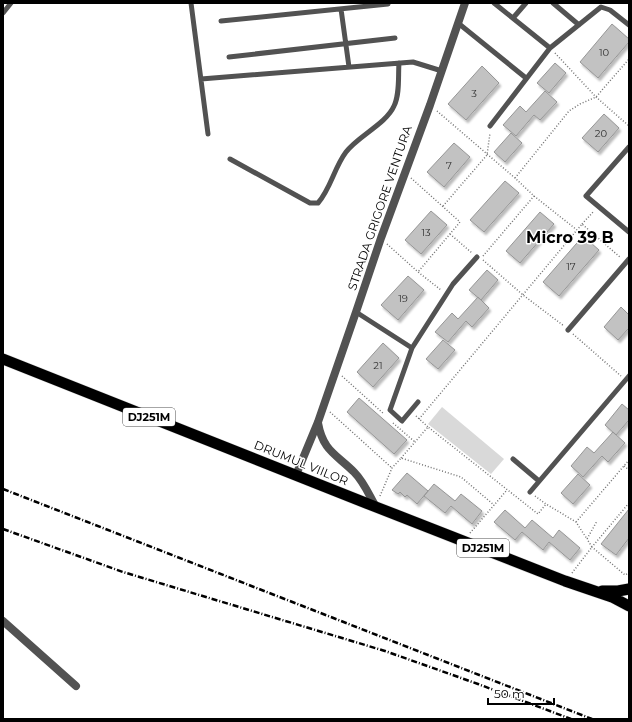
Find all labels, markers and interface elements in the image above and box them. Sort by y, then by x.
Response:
house number: 10 [599,46,609,59]
house number: 3 [471,87,477,100]
street label: STRADA GRIGORE VENTURA [344,123,415,292]
house number: 20 [595,127,608,140]
house number: 7 [446,159,452,172]
house number: 13 [421,226,431,239]
district label: Micro 39 B [526,228,614,247]
house number: 17 [566,260,576,273]
house number: 19 [398,292,408,305]
house number: 21 [373,359,383,372]
road number: DJ251M [123,408,175,426]
street label: DRUMUL VIILOR [252,437,351,488]
road number: DJ251M [457,539,509,557]
scale bar [488,680,554,706]
text: 50 m [494,686,525,701]

